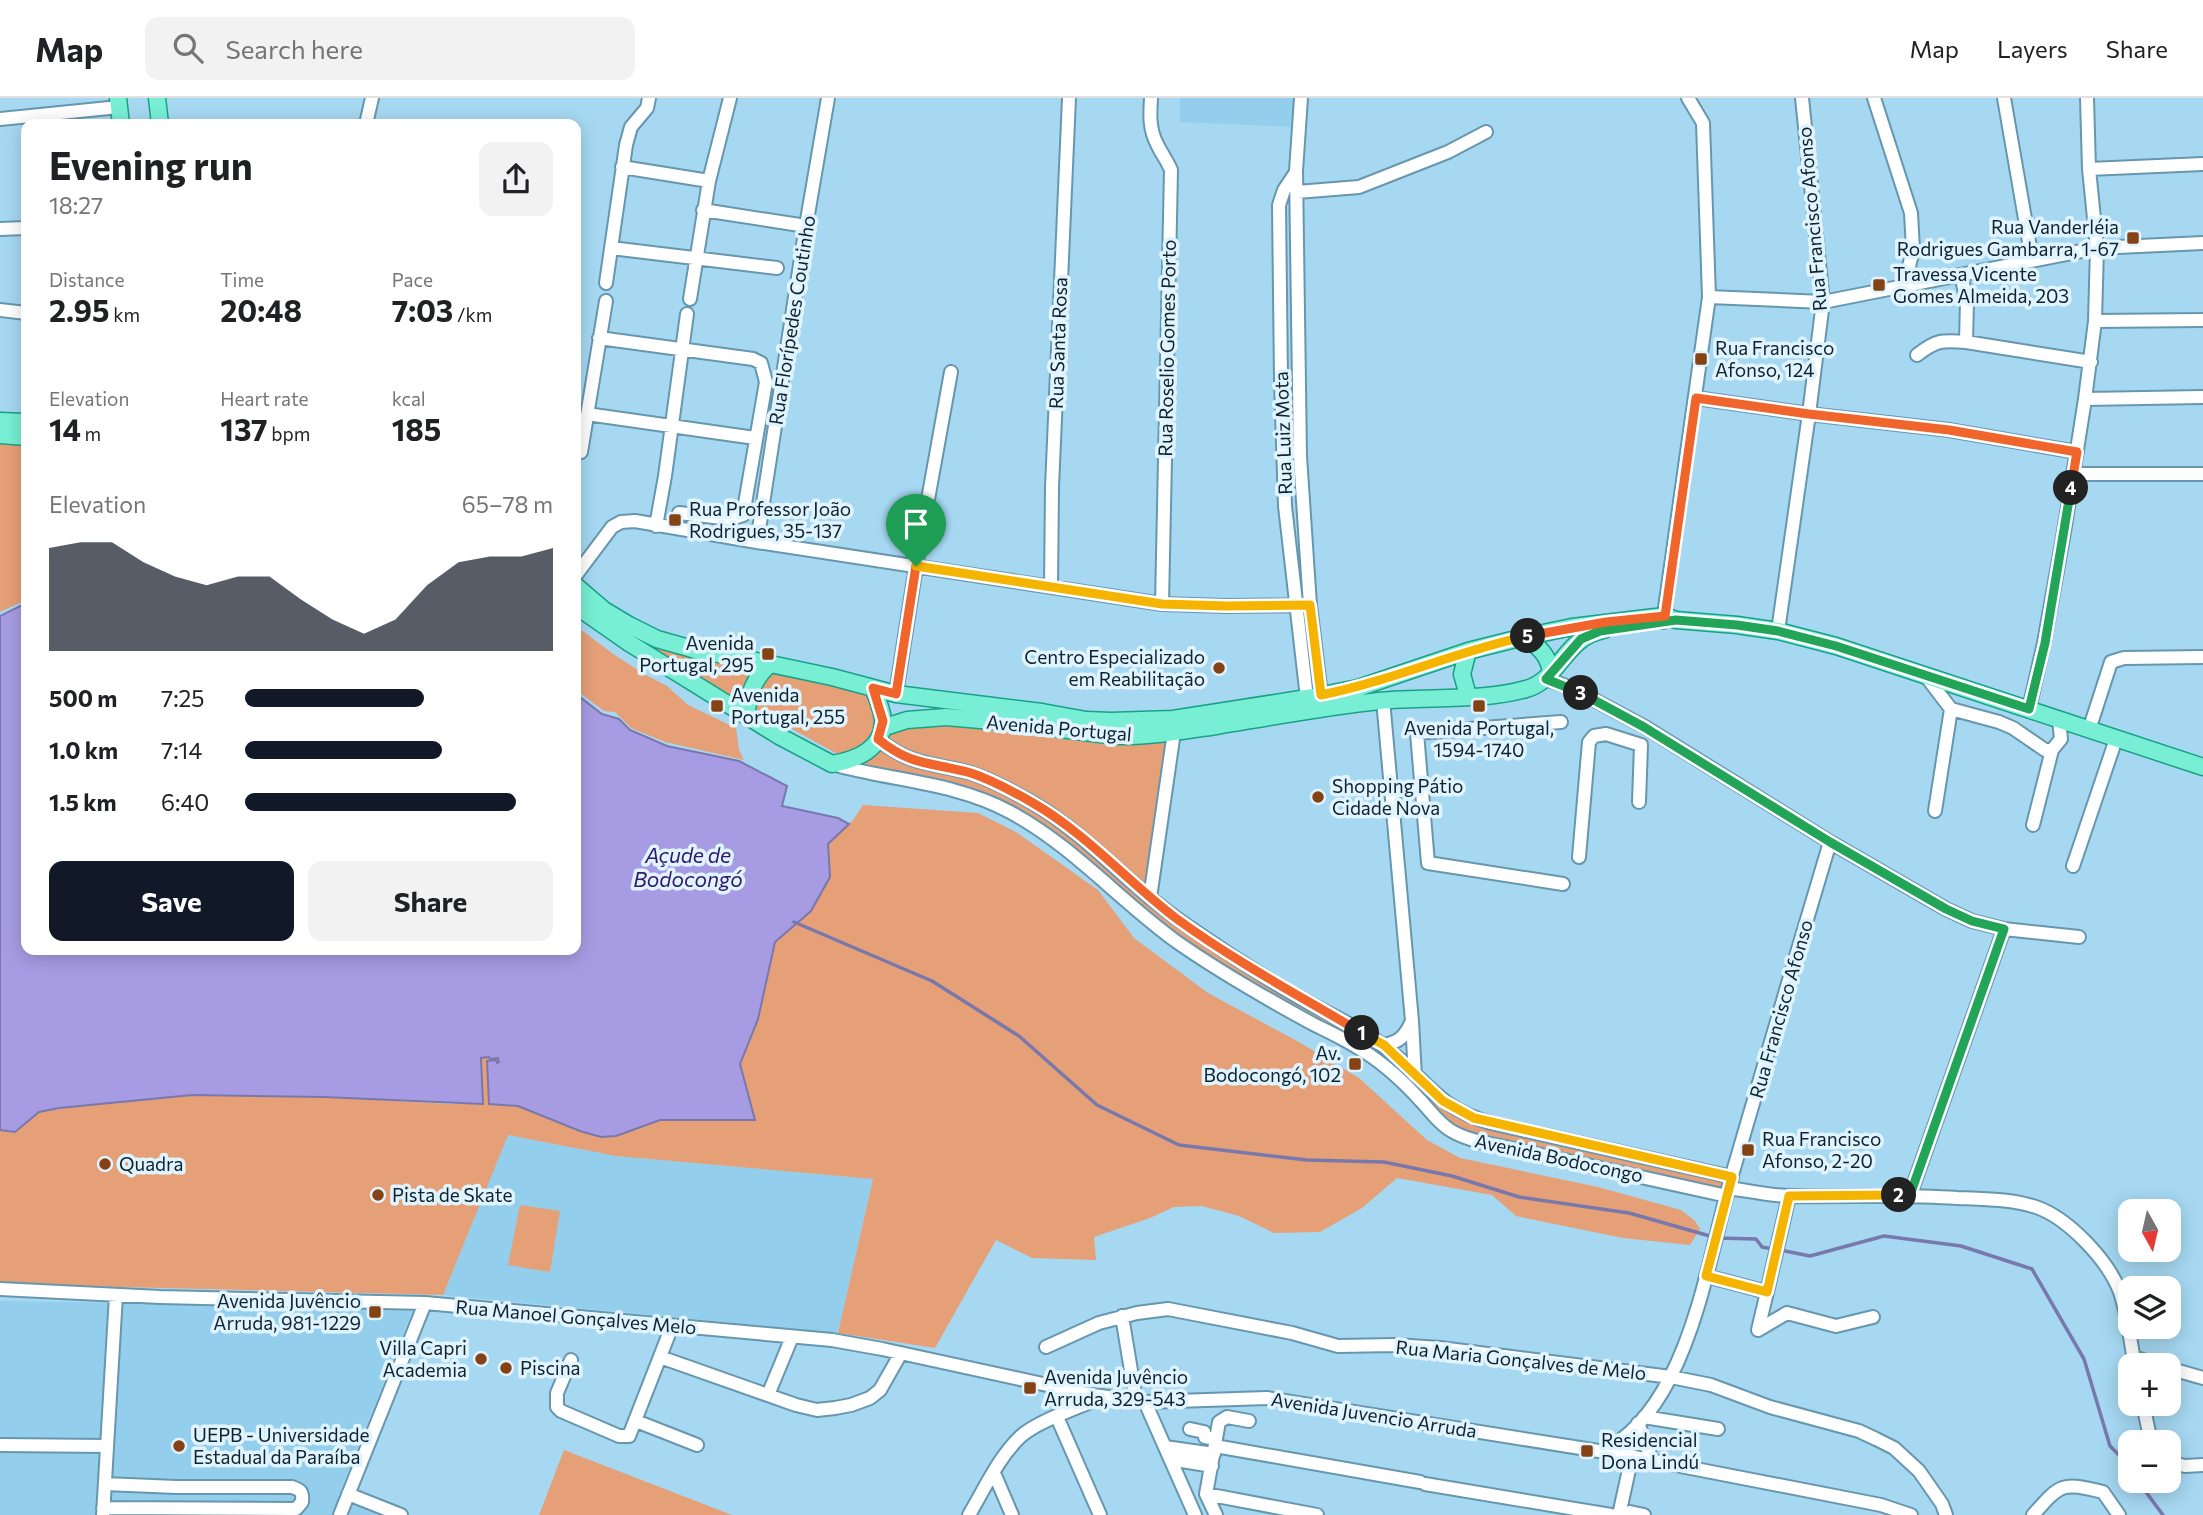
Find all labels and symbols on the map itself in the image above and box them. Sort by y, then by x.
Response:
street label: Rua Francisco Afonso [1792,126,1831,312]
street label: Rua Florípedes Coutinho [764,214,819,426]
place label: Rua Vanderléia Rodrigues Gambarra, 1-67 [1897,215,2119,260]
marker: Rua Vanderléia Rodrigues Gambarra, 1-67 [2125,230,2141,246]
street label: Rua Roselio Gomes Porto [1153,239,1180,457]
place label: Travessa Vicente Gomes Almeida, 203 [1893,262,2069,307]
street label: Rua Santa Rosa [1044,277,1071,409]
marker: Travessa Vicente Gomes Almeida, 203 [1871,277,1887,293]
place label: Rua Francisco Afonso, 124 [1715,336,1834,381]
marker: Rua Francisco Afonso, 124 [1693,351,1709,367]
street label: Rua Luiz Mota [1269,371,1296,495]
pin: 4 [2054,470,2088,506]
pin [886,494,946,566]
place label: Rua Professor João Rodrigues, 35-137 [689,497,851,542]
marker: Rua Professor João Rodrigues, 35-137 [667,512,683,528]
pin: 5 [1510,618,1546,654]
place label: Avenida Portugal, 295 [639,631,754,676]
place label: Centro Especializado em Reabilitação [1024,645,1205,690]
marker: Avenida Portugal, 295 [760,646,776,662]
marker: Centro Especializado em Reabilitação [1211,660,1227,676]
pin: 3 [1564,676,1598,710]
place label: Avenida Portugal, 255 [731,683,845,728]
marker: Avenida Portugal, 255 [709,698,725,714]
marker: Avenida Portugal, 1594-1740 [1471,698,1487,714]
street label: Avenida Portugal [985,710,1133,745]
place label: Avenida Portugal, 1594-1740 [1404,716,1554,761]
place label: Shopping Pátio Cidade Nova [1332,774,1463,819]
marker: Shopping Pátio Cidade Nova [1310,789,1326,805]
water label: Açude de Bodocongó [633,842,743,891]
street label: Rua Francisco Afonso [1744,917,1817,1101]
pin: 1 [1344,1016,1380,1051]
place label: Av. Bodocongó, 102 [1203,1041,1341,1086]
marker: Av. Bodocongó, 102 [1347,1056,1363,1072]
place label: Rua Francisco Afonso, 2-20 [1762,1127,1881,1172]
street label: Avenida Bodocongo [1473,1128,1645,1187]
marker: Rua Francisco Afonso, 2-20 [1740,1142,1756,1158]
place label: Quadra [119,1152,183,1175]
marker: Quadra [97,1156,113,1172]
pin: 2 [1882,1178,1916,1212]
place label: Pista de Skate [392,1183,512,1206]
marker: Pista de Skate [370,1187,386,1203]
north arrow [2118,1199,2180,1262]
place label: Avenida Juvêncio Arruda, 981-1229 [213,1289,361,1334]
street label: Rua Manoel Gonçalves Melo [455,1295,698,1338]
marker: Avenida Juvêncio Arruda, 981-1229 [367,1304,383,1320]
street label: Rua Maria Gonçalves de Melo [1395,1335,1647,1384]
place label: Villa Capri Academia [379,1336,467,1381]
marker: Villa Capri Academia [473,1351,489,1367]
place label: Piscina [520,1356,581,1379]
marker: Piscina [498,1360,514,1376]
place label: Avenida Juvêncio Arruda, 329-543 [1044,1365,1188,1410]
marker: Avenida Juvêncio Arruda, 329-543 [1022,1380,1038,1396]
street label: Avenida Juvencio Arruda [1270,1387,1478,1442]
place label: UEPB - Universidade Estadual da Paraíba [193,1423,369,1468]
place label: Residencial Dona Lindú [1601,1428,1699,1473]
marker: UEPB - Universidade Estadual da Paraíba [171,1438,187,1454]
marker: Residencial Dona Lindú [1579,1443,1595,1459]

